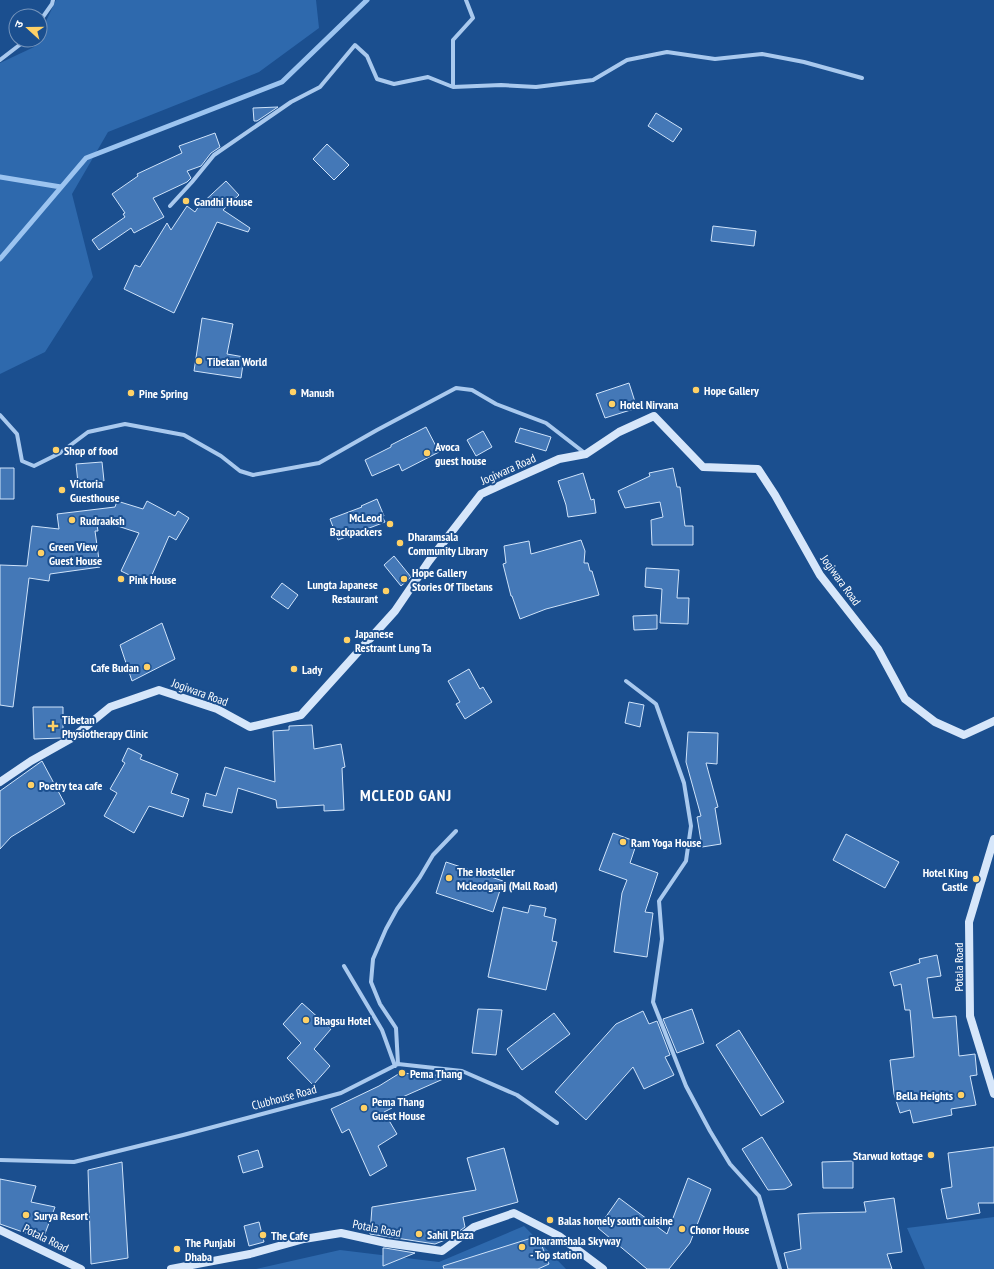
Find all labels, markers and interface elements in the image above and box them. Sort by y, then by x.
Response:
north arrow [8,8,48,48]
text: उ [11,18,27,30]
place label: Gandhi House [194,194,253,209]
marker: Gandhi House [181,196,191,206]
place label: Tibetan World [207,354,267,369]
marker: Tibetan World [194,356,204,366]
place label: Hope Gallery [704,383,759,398]
place label: Manush [301,385,334,400]
marker: Hope Gallery [691,385,701,395]
place label: Pine Spring [139,386,188,401]
marker: Manush [288,387,298,397]
marker: Pine Spring [126,388,136,398]
place label: Hotel Nirvana [620,397,679,412]
marker: Hotel Nirvana [607,399,617,409]
place label: Avoca guest house [434,439,486,468]
place label: Shop of food [64,443,118,458]
marker: Shop of food [51,445,61,455]
marker: Avoca guest house [422,448,432,458]
street label: Jogiwara Road [477,450,538,488]
place label: Victoria Guesthouse [69,476,120,505]
marker: Victoria Guesthouse [57,485,67,495]
place label: McLeod Backpackers [330,510,382,539]
place label: Rudraaksh [80,513,125,528]
marker: Rudraaksh [67,515,77,525]
marker: McLeod Backpackers [385,519,395,529]
place label: Dharamsala Community Library [408,529,488,558]
marker: Dharamsala Community Library [395,538,405,548]
place label: Green View Guest House [49,539,102,568]
marker: Green View Guest House [36,548,46,558]
street label: Jogiwara Road [817,551,864,608]
place label: Hope Gallery Stories Of Tibetans [412,565,493,594]
place label: Pink House [129,572,176,587]
marker: Pink House [116,574,126,584]
marker: Hope Gallery Stories Of Tibetans [399,574,409,584]
place label: Lungta Japanese Restaurant [307,577,379,606]
marker: Lungta Japanese Restaurant [381,586,391,596]
place label: Japanese Restraunt Lung Ta [354,626,431,655]
marker: Japanese Restraunt Lung Ta [342,635,352,645]
place label: Cafe Budan [91,660,139,675]
marker: Cafe Budan [142,662,152,672]
place label: Lady [302,662,322,677]
marker: Lady [289,664,299,674]
street label: Jogiwara Road [169,675,230,709]
place label: Tibetan Physiotherapy Clinic [62,712,149,741]
marker: Tibetan Physiotherapy Clinic [47,720,59,732]
place label: Poetry tea cafe [39,778,102,793]
marker: Poetry tea cafe [26,780,36,790]
district label: MCLEOD GANJ [360,785,452,805]
place label: Ram Yoga House [631,835,701,850]
marker: Ram Yoga House [618,837,628,847]
place label: The Hosteller Mcleodganj (Mall Road) [457,864,558,893]
place label: Hotel King Castle [923,865,968,894]
marker: The Hosteller Mcleodganj (Mall Road) [444,873,454,883]
marker: Hotel King Castle [971,874,981,884]
street label: Potala Road [951,943,966,991]
place label: Bhagsu Hotel [314,1013,371,1028]
marker: Bhagsu Hotel [301,1015,311,1025]
place label: Pema Thang [410,1066,462,1081]
marker: Pema Thang [397,1068,407,1078]
street label: Clubhouse Road [250,1081,318,1113]
place label: Bella Heights [896,1088,953,1103]
marker: Bella Heights [956,1090,966,1100]
place label: Pema Thang Guest House [372,1094,425,1123]
marker: Pema Thang Guest House [359,1103,369,1113]
place label: Starwud kottage [853,1148,923,1163]
marker: Starwud kottage [926,1150,936,1160]
place label: Surya Resort [34,1208,88,1223]
marker: Surya Resort [21,1210,31,1220]
place label: Balas homely south cuisine [558,1213,673,1228]
marker: Balas homely south cuisine [545,1215,555,1225]
street label: Potala Road [352,1216,402,1240]
street label: Potala Road [21,1221,71,1255]
place label: Chonor House [690,1222,749,1237]
marker: Chonor House [677,1224,687,1234]
place label: Sahil Plaza [427,1227,474,1242]
place label: The Cafe [271,1228,308,1243]
marker: Sahil Plaza [414,1229,424,1239]
marker: The Cafe [258,1230,268,1240]
place label: Dharamshala Skyway - Top station [530,1233,621,1262]
place label: The Punjabi Dhaba [185,1235,236,1264]
marker: Dharamshala Skyway - Top station [517,1242,527,1252]
marker: The Punjabi Dhaba [172,1244,182,1254]

